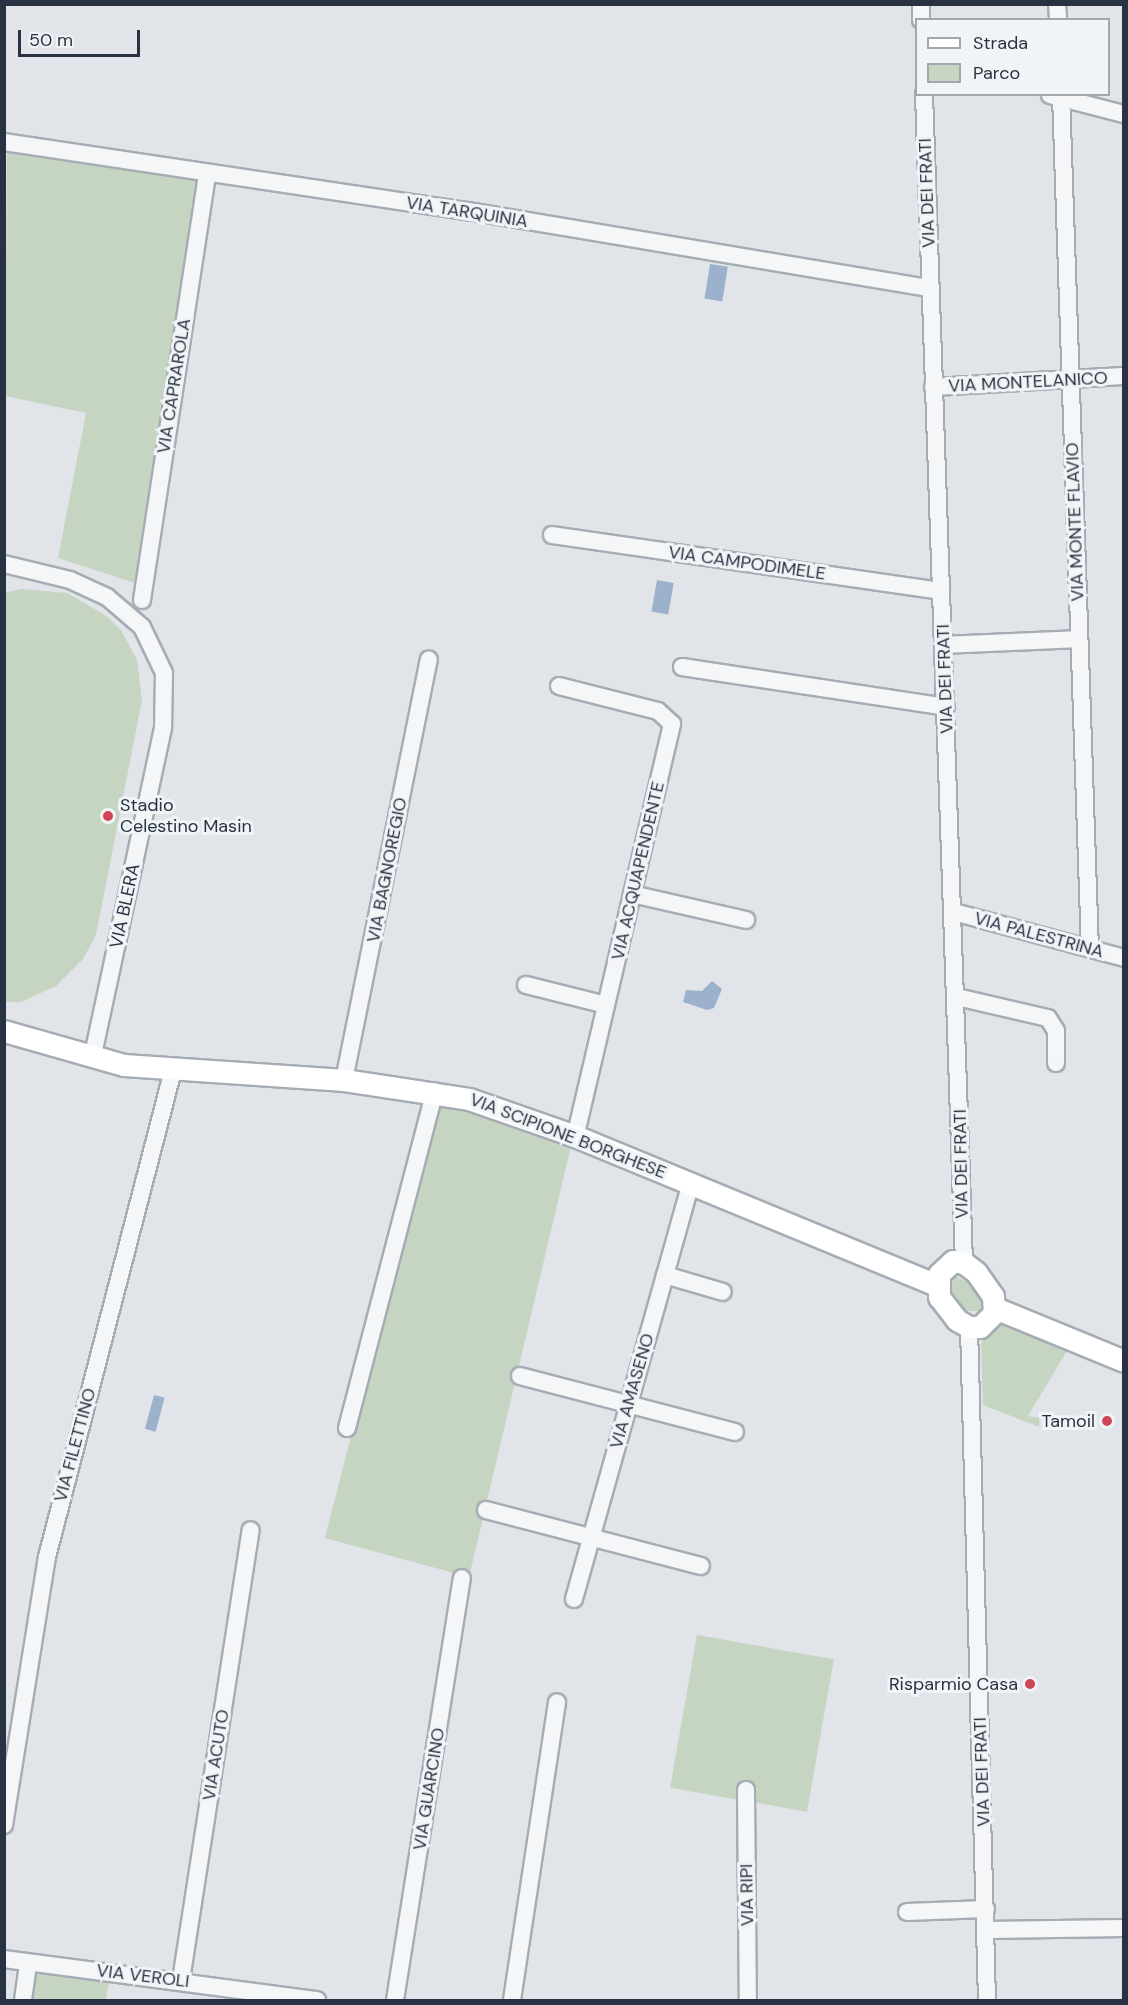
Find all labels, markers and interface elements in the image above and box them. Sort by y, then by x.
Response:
scale bar [21,18,142,56]
legend [915,18,1110,96]
text: 50 m [29,28,73,52]
text: Strada [973,31,1028,55]
text: Parco [973,61,1020,85]
street label: VIA DEI FRATI [914,138,940,248]
street label: VIA TARQUINIA [405,192,529,232]
street label: VIA CAPRAROLA [153,317,195,455]
street label: VIA MONTELANICO [948,367,1108,397]
street label: VIA MONTE FLAVIO [1061,442,1089,602]
street label: VIA CAMPODIMELE [667,541,827,585]
street label: VIA DEI FRATI [932,624,958,734]
street label: VIA ACQUAPENDENTE [607,780,669,962]
place label: Stadio Celestino Masin [120,795,252,838]
street label: VIA BAGNOREGIO [362,796,412,944]
marker: Stadio Celestino Masin [101,809,115,823]
street label: VIA BLERA [105,862,145,950]
street label: VIA PALESTRINA [972,907,1106,963]
street label: VIA SCIPIONE BORGHESE [467,1089,669,1183]
street label: VIA DEI FRATI [949,1109,973,1219]
street label: VIA AMASENO [605,1331,659,1451]
street label: VIA FILETTINO [49,1386,101,1504]
place label: Tamoil [1041,1410,1095,1432]
marker: Tamoil [1100,1414,1114,1428]
place label: Risparmio Casa [889,1673,1018,1695]
marker: Risparmio Casa [1023,1677,1037,1691]
street label: VIA ACUTO [198,1708,234,1802]
street label: VIA DEI FRATI [969,1717,995,1827]
street label: VIA GUARCINO [409,1726,449,1852]
street label: VIA RIPI [736,1864,758,1926]
street label: VIA VEROLI [95,1960,191,1992]

